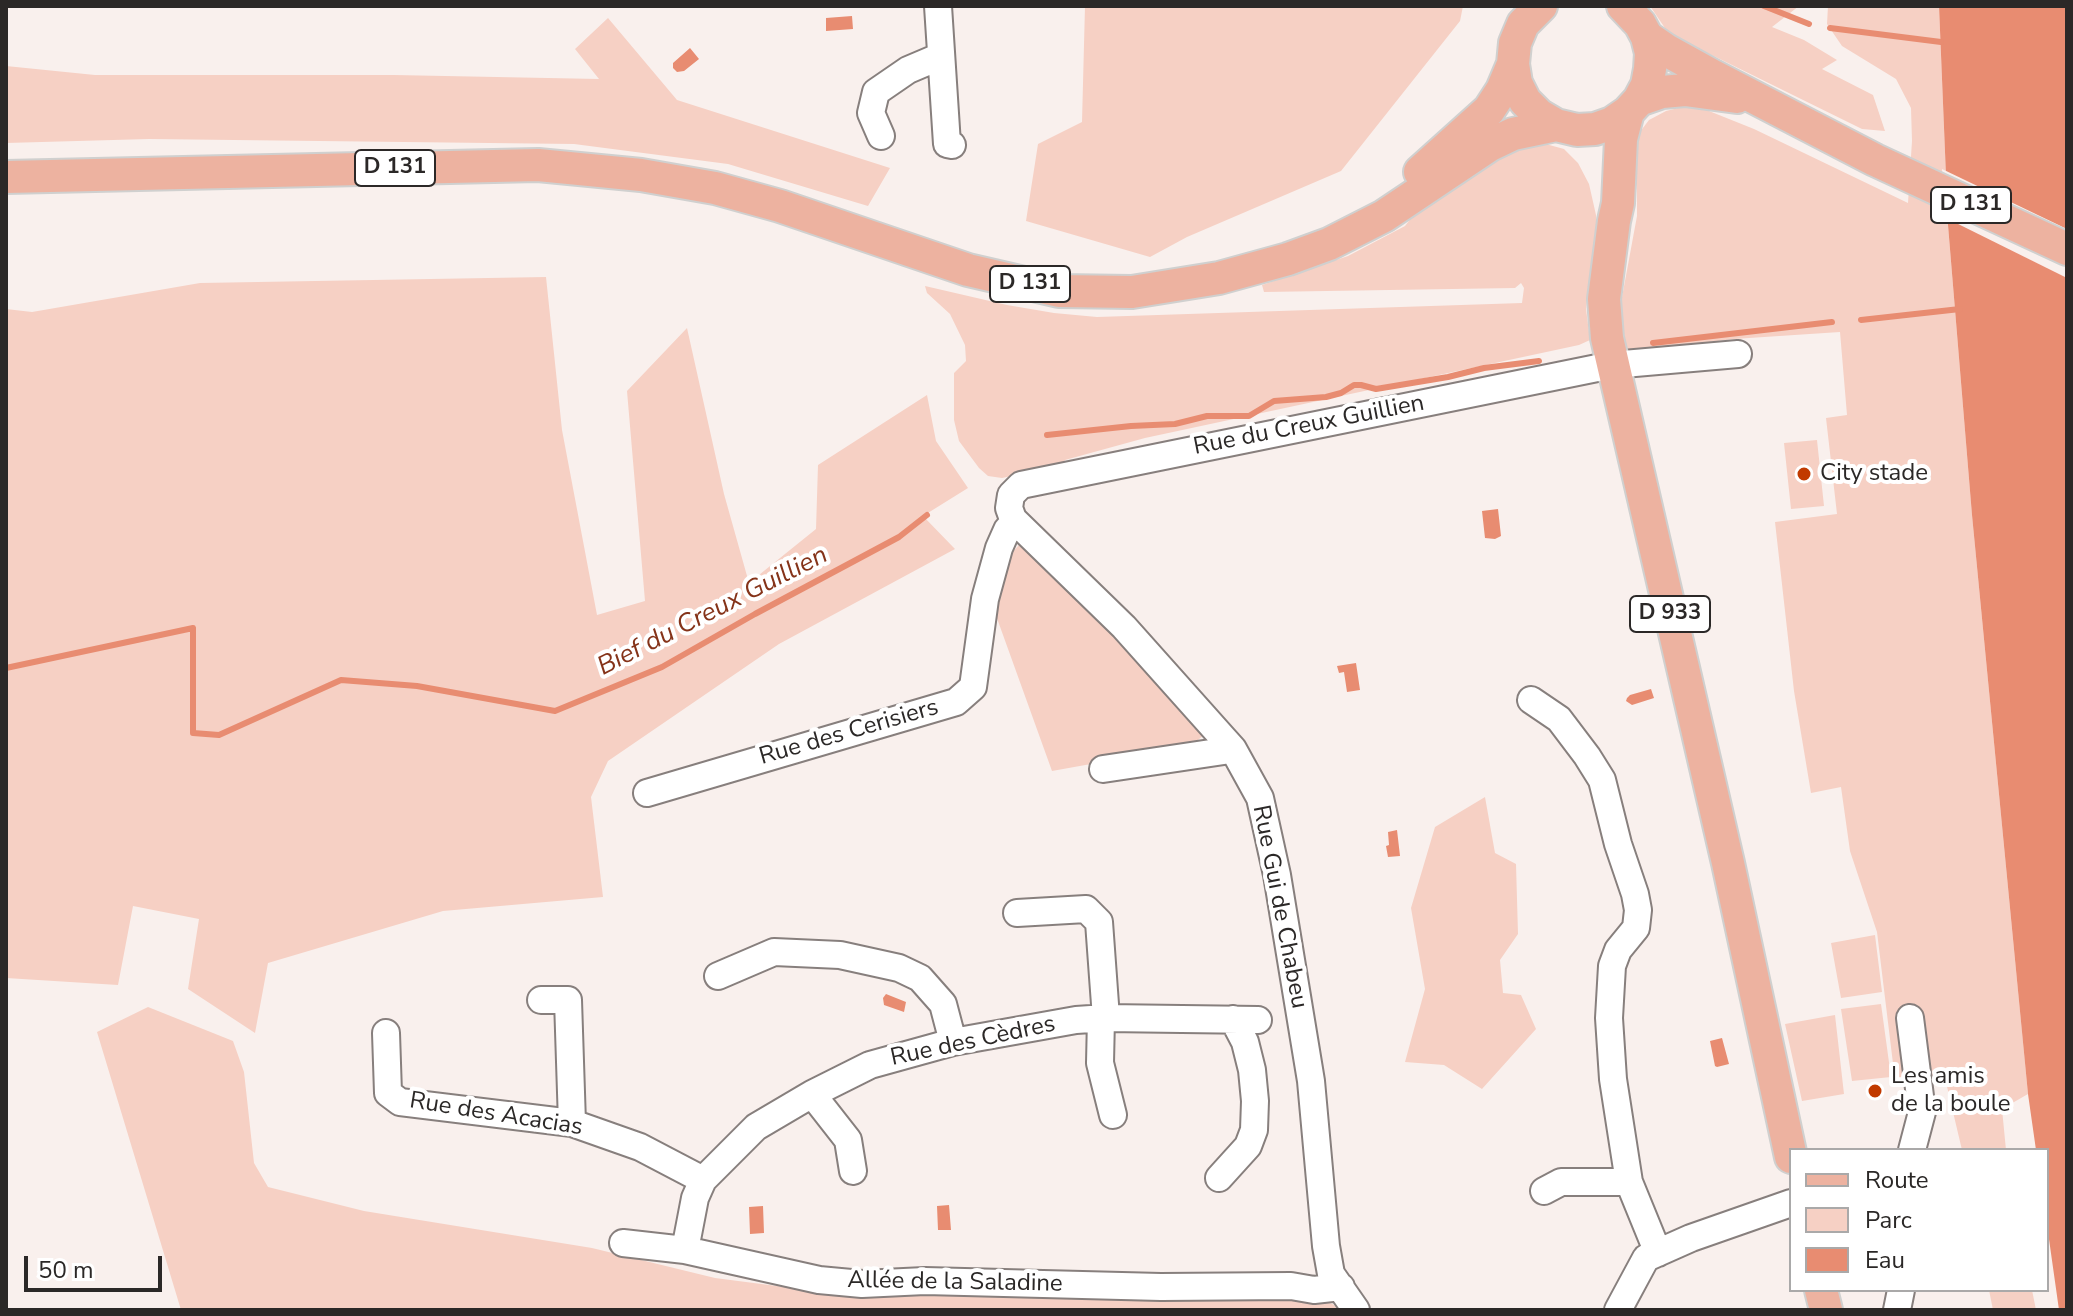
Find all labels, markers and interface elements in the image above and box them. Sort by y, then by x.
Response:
road number: D 131 [355,150,435,186]
road number: D 131 [1931,187,2011,223]
road number: D 131 [990,266,1070,302]
street label: Rue du Creux Guillien [1191,390,1427,462]
place label: City stade [1820,460,1928,488]
marker: City stade [1795,465,1813,483]
water label: Bief du Creux Guillien [593,540,833,684]
road number: D 933 [1630,596,1710,632]
street label: Rue des Cerisiers [756,694,942,772]
street label: Rue Gui de Chabeu [1245,803,1313,1011]
street label: Rue des Cèdres [888,1010,1058,1074]
place label: Les amis de la boule [1891,1063,2010,1119]
marker: Les amis de la boule [1866,1082,1884,1100]
street label: Rue des Acacias [407,1087,585,1143]
legend [1789,1148,2049,1292]
text: Route [1865,1164,1929,1196]
text: Parc [1865,1204,1912,1236]
scale bar [28,1240,166,1290]
text: Eau [1865,1244,1905,1276]
text: 50 m [38,1254,94,1286]
street label: Allée de la Saladine [847,1267,1063,1299]

